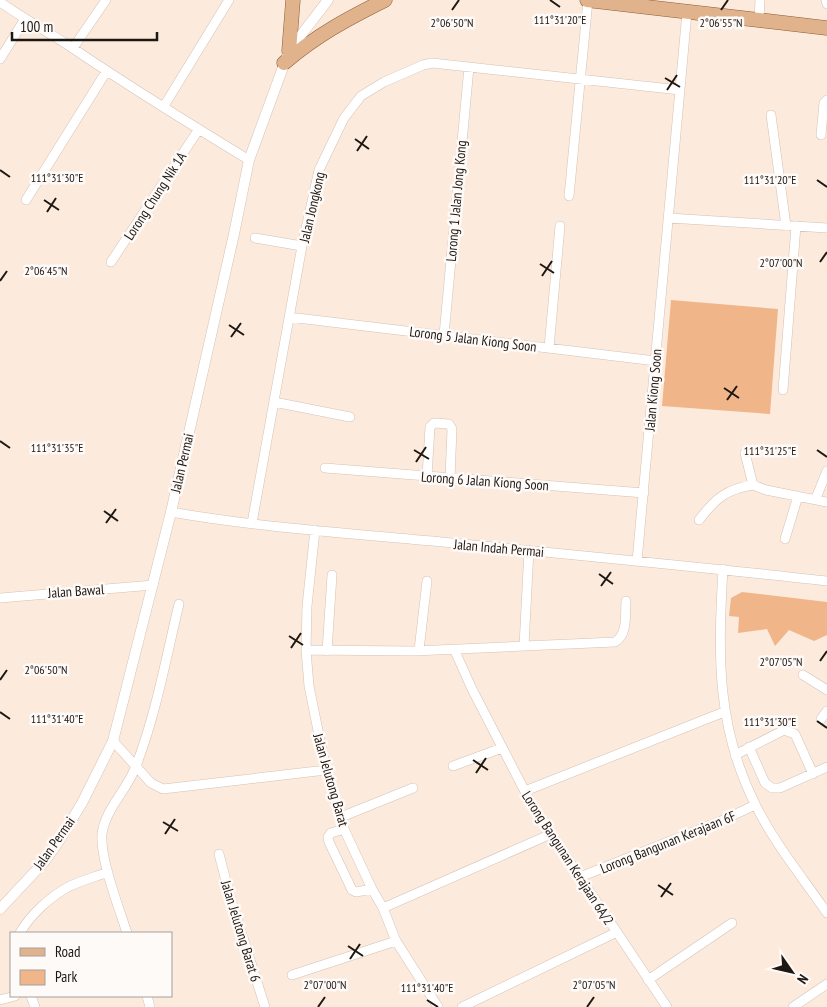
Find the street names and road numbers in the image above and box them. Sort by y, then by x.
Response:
street label: Lorong 1 Jalan Jong Kong [442,140,470,262]
street label: Lorong Chung Nik 1A [120,148,190,244]
street label: Jalan Jongkong [295,170,329,245]
street label: Lorong 5 Jalan Kiong Soon [408,322,538,356]
street label: Jalan Kiong Soon [640,348,666,433]
street label: Jalan Permai [166,432,198,495]
street label: Lorong 6 Jalan Kiong Soon [421,468,549,494]
street label: Jalan Indah Permai [452,535,545,561]
street label: Jalan Bawal [46,580,105,602]
street label: Jalan Jelutong Barat [309,730,353,829]
street label: Lorong Bangunan Kerajaan 6A/2 [518,788,618,928]
street label: Lorong Bangunan Kerajaan 6F [598,806,739,877]
street label: Jalan Permai [29,813,79,874]
street label: Jalan Jelutong Barat 6 [217,877,265,984]

